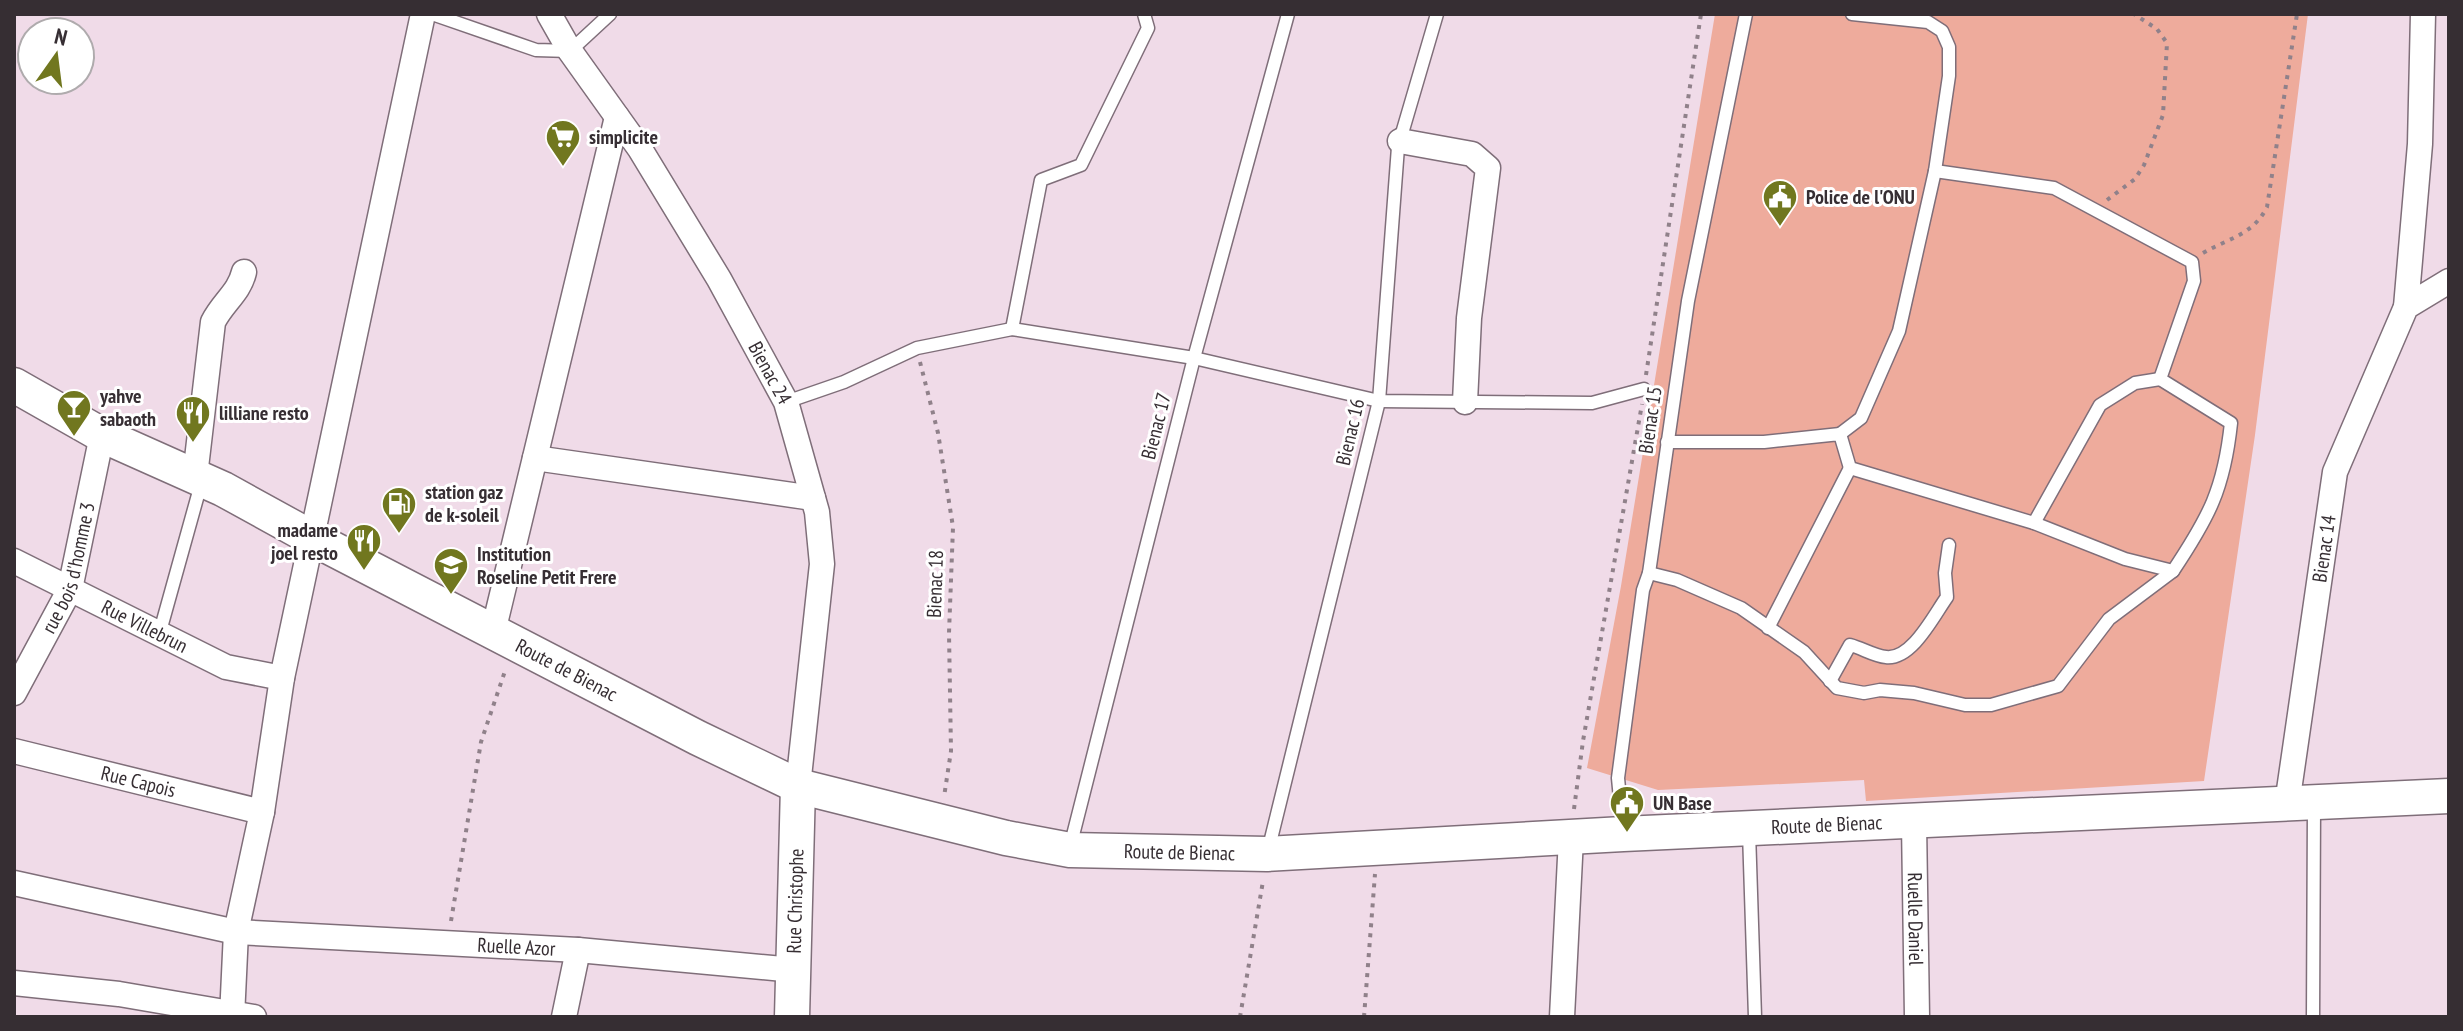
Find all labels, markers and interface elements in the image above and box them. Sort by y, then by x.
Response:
north arrow [16,16,96,96]
text: N [52,22,70,52]
supermarket icon: simplicite [544,118,582,168]
place label: simplicite [589,124,658,150]
public building icon: Police de l'ONU [1761,178,1799,228]
place label: Police de l'ONU [1806,184,1915,210]
street label: Bienac 24 [743,337,798,409]
place label: yahve sabaoth [99,383,156,432]
street label: Bienac 15 [1632,385,1668,455]
bar icon: yahve sabaoth [55,388,93,438]
street label: Bienac 17 [1135,390,1177,462]
restaurant icon: lilliane resto [174,394,212,444]
street label: Bienac 16 [1330,396,1370,468]
place label: lilliane resto [219,400,309,426]
place label: station gaz de k-soleil [425,479,503,528]
fuel station icon: station gaz de k-soleil [380,485,418,535]
street label: rue bois d'homme 3 [36,500,101,638]
street label: Bienac 14 [2306,513,2342,584]
place label: madame joel resto [270,517,338,566]
restaurant icon: madame joel resto [345,522,383,572]
place label: Institution Roseline Petit Frere [477,541,617,590]
school or university icon: Institution Roseline Petit Frere [432,546,470,596]
street label: Bienac 18 [921,550,949,618]
street label: Rue Villebrun [97,594,192,659]
street label: Route de Bienac [511,633,622,707]
street label: Rue Capois [98,760,179,803]
public building icon: UN Base [1608,784,1646,834]
place label: UN Base [1653,790,1712,816]
street label: Route de Bienac [1771,809,1883,840]
street label: Route de Bienac [1124,838,1235,866]
street label: Rue Christophe [781,848,809,954]
street label: Ruelle Daniel [1902,872,1929,966]
street label: Ruelle Azor [477,932,556,962]

